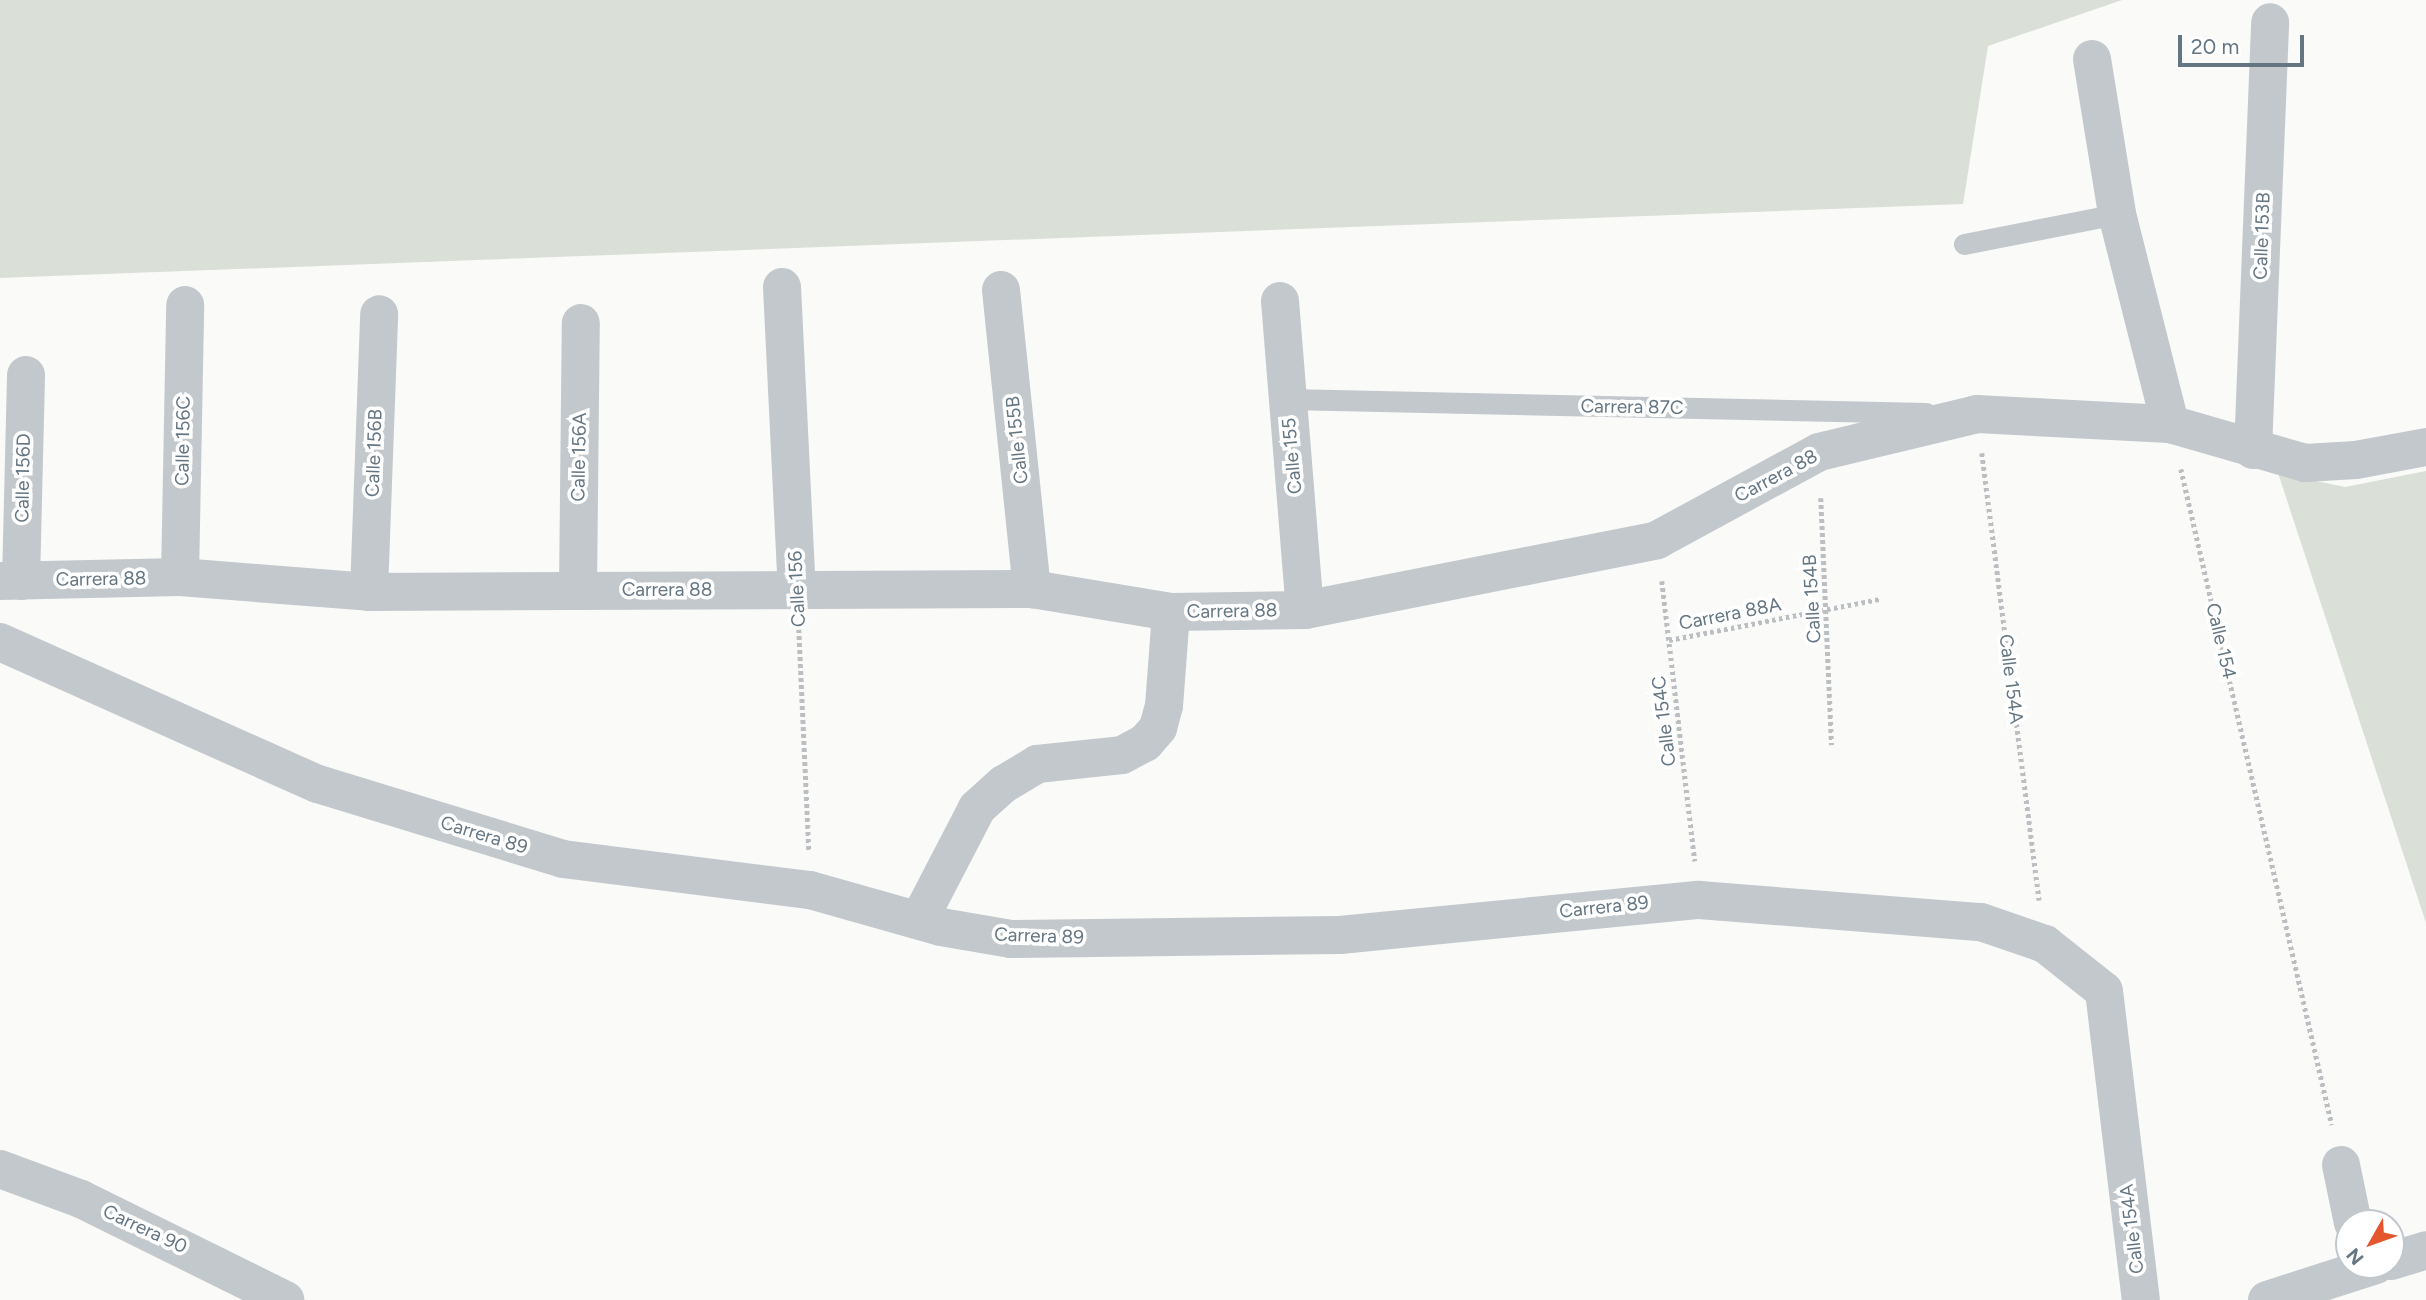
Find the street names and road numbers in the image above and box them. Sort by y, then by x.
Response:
street label: Calle 153B [2249,192,2275,280]
street label: Calle 155B [1001,395,1033,485]
street label: Carrera 87C [1580,395,1684,419]
street label: Calle 156C [171,396,195,486]
street label: Calle 156B [361,409,387,497]
street label: Calle 156A [567,412,591,502]
street label: Calle 155 [1277,417,1307,495]
street label: Calle 156D [11,433,35,523]
street label: Carrera 88 [1731,445,1821,507]
street label: Calle 156 [784,550,810,628]
street label: Calle 154B [1798,554,1826,644]
street label: Carrera 88 [55,567,147,591]
street label: Carrera 88 [622,579,712,601]
street label: Carrera 88A [1677,593,1783,635]
street label: Carrera 88 [1186,599,1278,623]
street label: Calle 154 [2201,601,2241,681]
street label: Calle 154A [1994,633,2028,725]
street label: Calle 154C [1647,674,1681,768]
street label: Carrera 89 [438,811,530,859]
street label: Carrera 89 [1558,891,1650,923]
street label: Carrera 89 [994,923,1084,949]
street label: Calle 154A [2115,1183,2149,1275]
street label: Carrera 90 [99,1200,191,1258]

